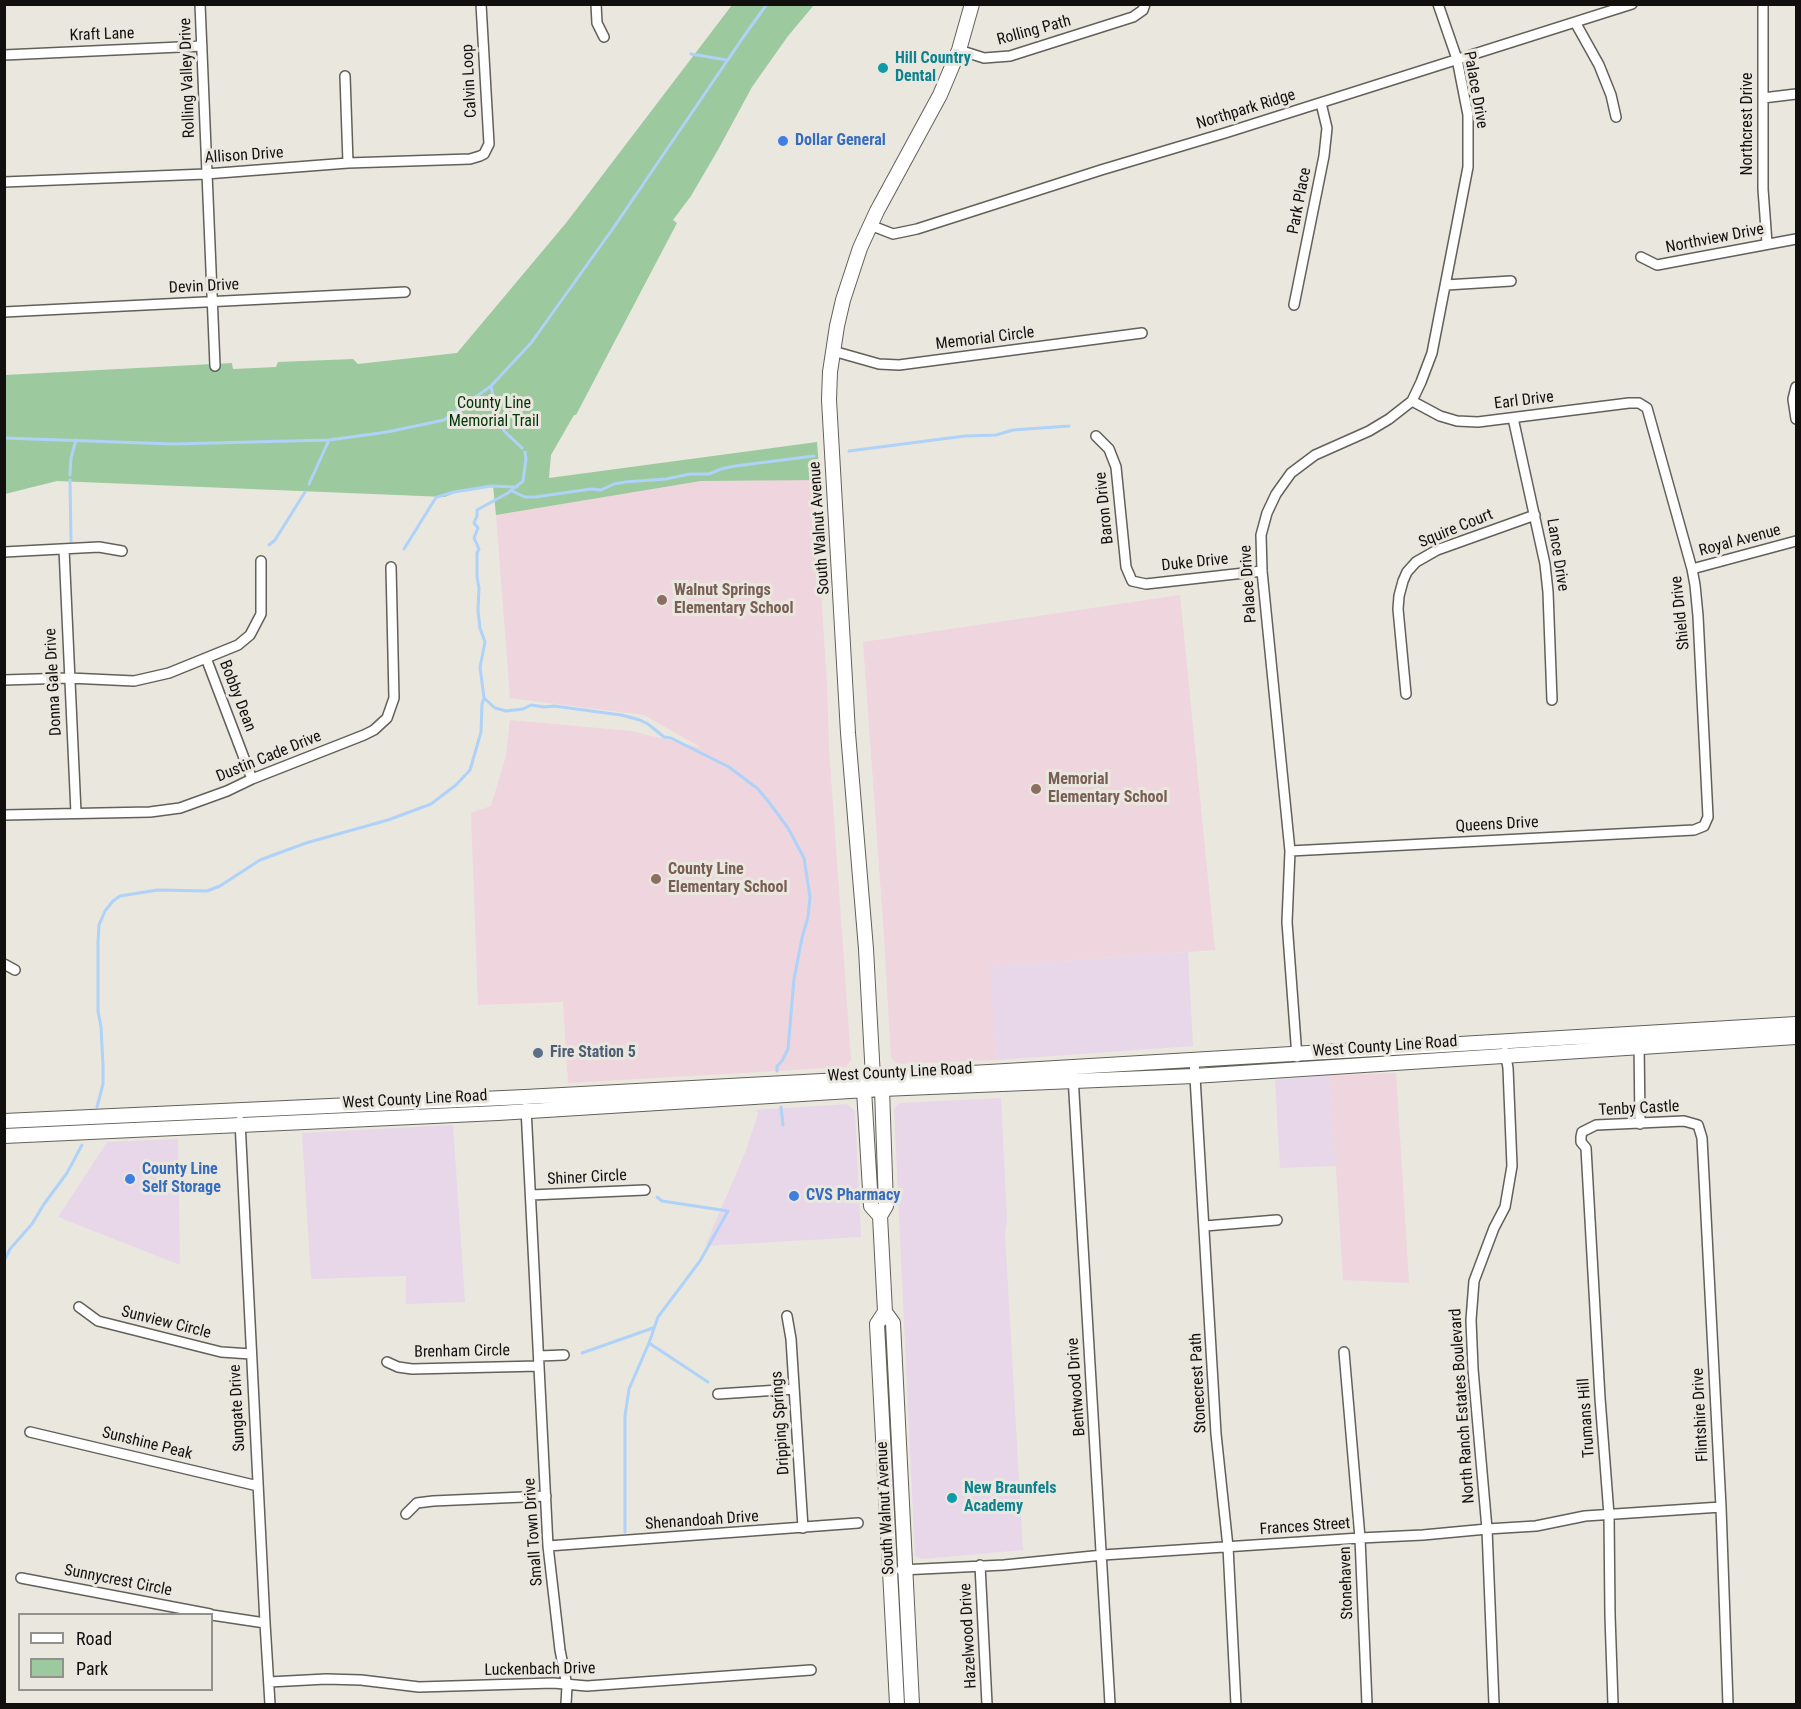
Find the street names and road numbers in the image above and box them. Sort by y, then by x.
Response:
street label: Rolling Path [995,12,1073,50]
street label: Rolling Valley Drive [176,18,200,138]
street label: Kraft Lane [69,24,135,46]
street label: Calvin Loop [458,44,482,118]
street label: Palace Drive [1459,50,1491,130]
street label: Northcrest Drive [1738,73,1758,175]
street label: Northpark Ridge [1194,86,1298,134]
street label: Allison Drive [204,144,284,168]
street label: Park Place [1284,166,1316,236]
street label: Northview Drive [1664,220,1766,258]
street label: Devin Drive [168,276,240,298]
street label: Memorial Circle [935,323,1035,355]
street label: Earl Drive [1493,388,1555,414]
street label: South Walnut Avenue [806,461,834,595]
street label: Baron Drive [1092,471,1118,545]
street label: Squire Court [1416,505,1496,553]
street label: Lance Drive [1542,517,1572,593]
street label: Royal Avenue [1697,521,1783,561]
street label: Palace Drive [1237,544,1261,624]
street label: Duke Drive [1161,550,1229,576]
street label: Shield Drive [1668,575,1694,651]
street label: Donna Gale Drive [42,628,66,736]
street label: Bobby Dean [215,658,259,734]
street label: Dustin Cade Drive [214,727,324,787]
street label: Queens Drive [1455,813,1539,837]
street label: West County Line Road [1312,1032,1458,1062]
street label: West County Line Road [827,1060,973,1086]
street label: West County Line Road [342,1087,488,1113]
street label: Tenby Castle [1598,1097,1680,1121]
street label: Shiner Circle [547,1166,627,1190]
street label: Sunview Circle [119,1303,213,1343]
street label: North Ranch Estates Boulevard [1447,1308,1479,1504]
street label: Stonecrest Path [1187,1332,1211,1434]
street label: Bentwood Drive [1064,1337,1090,1437]
street label: Brenham Circle [414,1342,510,1362]
street label: Sungate Drive [226,1364,250,1452]
street label: Flintshire Drive [1689,1368,1713,1462]
street label: Dripping Springs [768,1370,794,1476]
street label: Trumans Hill [1575,1378,1599,1458]
street label: Sunshine Peak [100,1423,194,1465]
street label: South Walnut Avenue [873,1441,899,1575]
street label: Small Town Drive [521,1477,547,1587]
street label: Shenandoah Drive [645,1507,759,1535]
street label: Frances Street [1259,1514,1351,1540]
street label: Stonehaven [1336,1546,1358,1620]
street label: Sunnycrest Circle [62,1561,174,1601]
street label: Hazelwood Drive [957,1583,981,1689]
street label: Luckenbach Drive [484,1659,596,1681]

